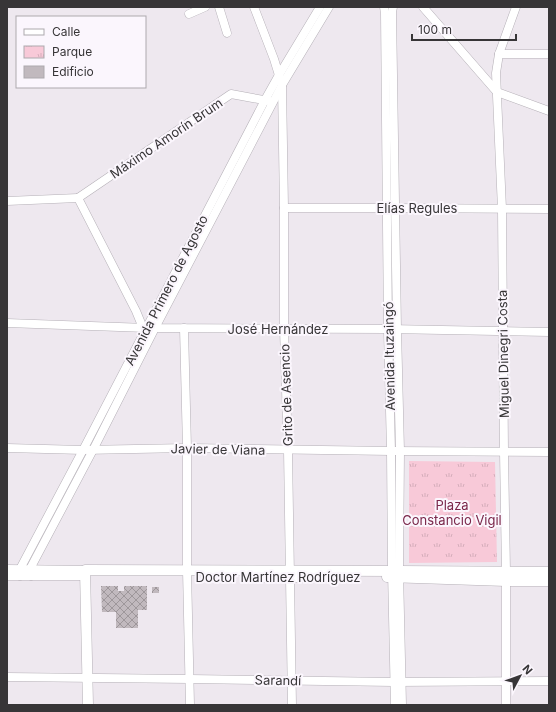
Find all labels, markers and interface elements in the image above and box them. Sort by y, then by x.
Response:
legend [16,16,146,88]
scale bar [412,16,516,42]
text: 100 m [418,22,452,37]
text: Calle [52,24,80,39]
text: Parque [52,44,92,59]
text: Edificio [52,64,94,79]
street label: Máximo Amorín Brum [107,94,225,182]
street label: Elías Regules [377,200,458,216]
street label: Avenida Primero de Agosto [121,212,211,368]
street label: Miguel Dinegri Costa [494,290,512,418]
street label: Avenida Ituzaingó [380,301,398,411]
street label: José Hernández [228,321,328,337]
street label: Grito de Asencio [276,343,296,446]
street label: Javier de Viana [171,440,265,458]
park label: Plaza Constancio Vigil [402,497,502,528]
street label: Doctor Martínez Rodríguez [196,569,360,585]
north arrow [500,656,540,696]
text: N [520,662,536,677]
street label: Sarandí [255,672,302,688]

